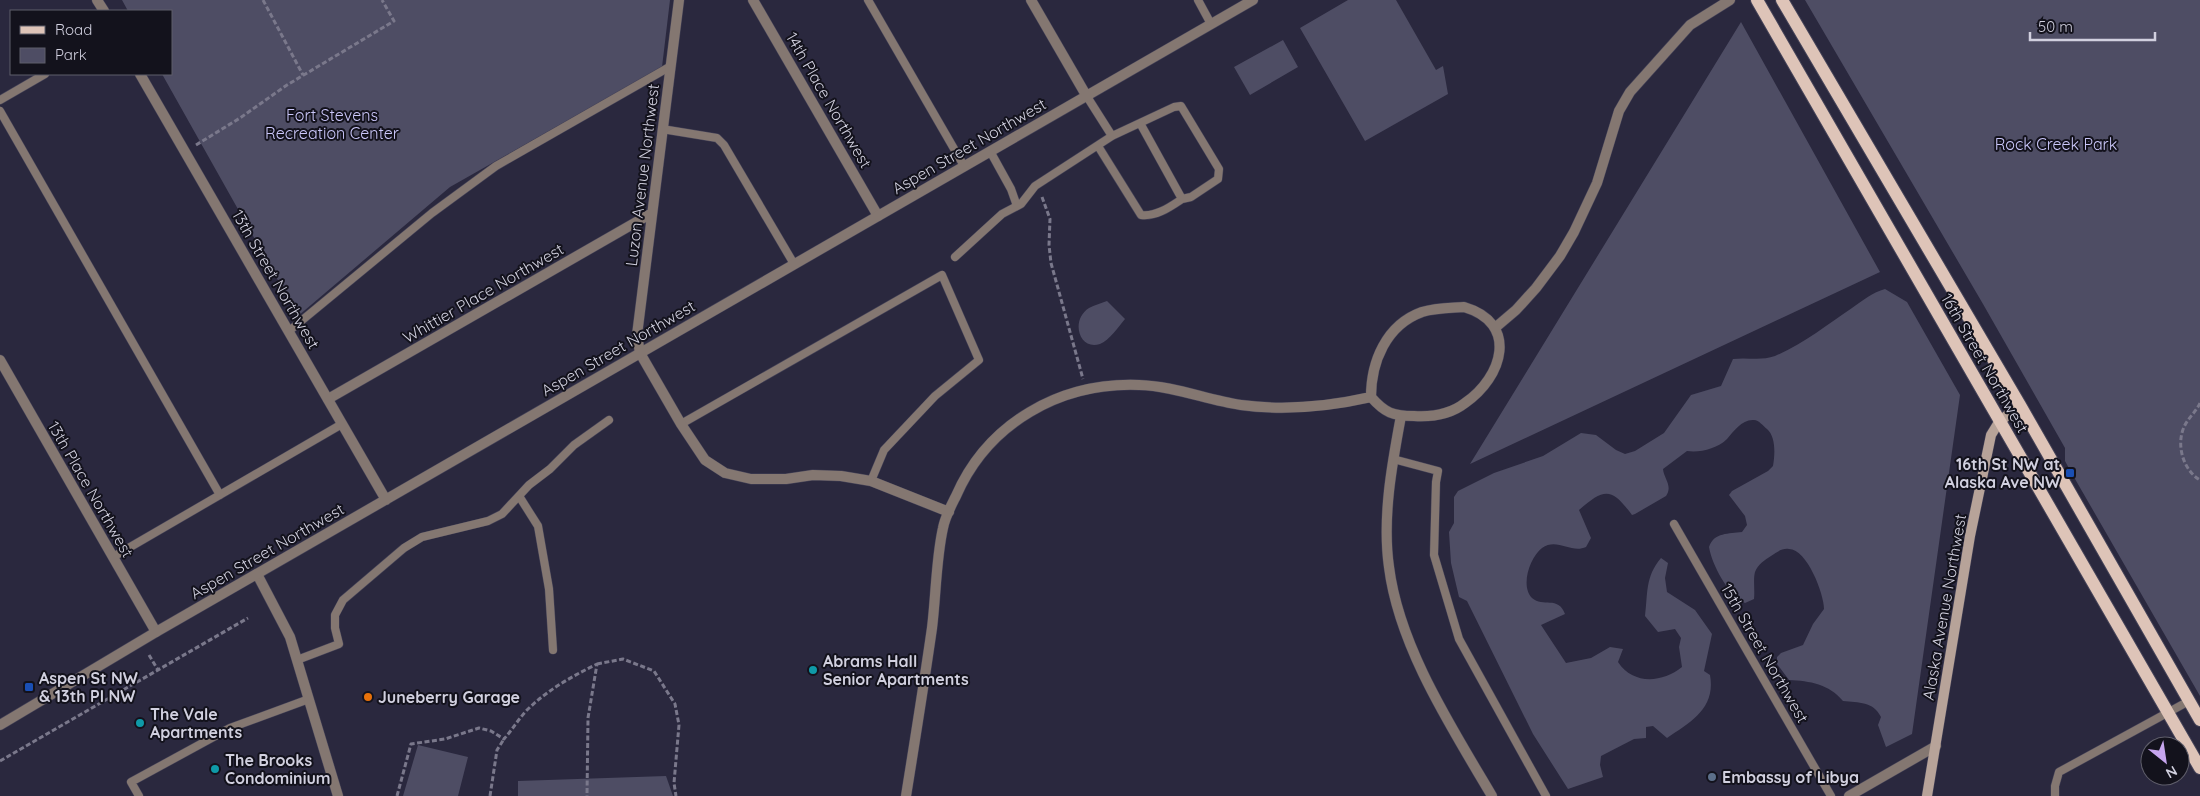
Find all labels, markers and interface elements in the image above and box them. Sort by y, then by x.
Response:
legend [10,10,172,75]
scale bar [2030,10,2155,42]
text: 50 m [2038,17,2073,36]
text: Road [55,20,92,39]
street label: 14th Place Northwest [782,28,876,172]
text: Park [55,45,87,64]
street label: Luzon Avenue Northwest [621,83,663,267]
street label: Aspen Street Northwest [889,94,1049,198]
park label: Fort Stevens Recreation Center [265,105,399,143]
park label: Rock Creek Park [1995,134,2117,154]
street label: 13th Street Northwest [228,206,324,352]
street label: Whittier Place Northwest [399,239,567,347]
street label: 16th Street Northwest [1937,290,2033,436]
street label: Aspen Street Northwest [538,296,698,400]
street label: 13th Place Northwest [44,417,138,561]
place label: 16th St NW at Alaska Ave NW [1945,454,2060,492]
marker: 16th St NW at Alaska Ave NW [2064,467,2076,479]
street label: Aspen Street Northwest [187,499,347,603]
street label: Alaska Avenue Northwest [1918,512,1970,702]
street label: 15th Street Northwest [1717,580,1813,726]
place label: Abrams Hall Senior Apartments [823,651,969,689]
marker: Abrams Hall Senior Apartments [807,664,819,676]
place label: Aspen St NW & 13th Pl NW [39,668,138,706]
marker: Aspen St NW & 13th Pl NW [23,681,35,693]
place label: Juneberry Garage [378,687,520,707]
marker: Juneberry Garage [362,691,374,703]
place label: The Vale Apartments [150,704,242,742]
marker: The Vale Apartments [134,717,146,729]
north arrow [2140,736,2190,786]
place label: The Brooks Condominium [225,750,331,788]
text: N [2163,762,2180,783]
marker: The Brooks Condominium [209,763,221,775]
place label: Embassy of Libya [1722,767,1859,787]
marker: Embassy of Libya [1706,771,1718,783]

